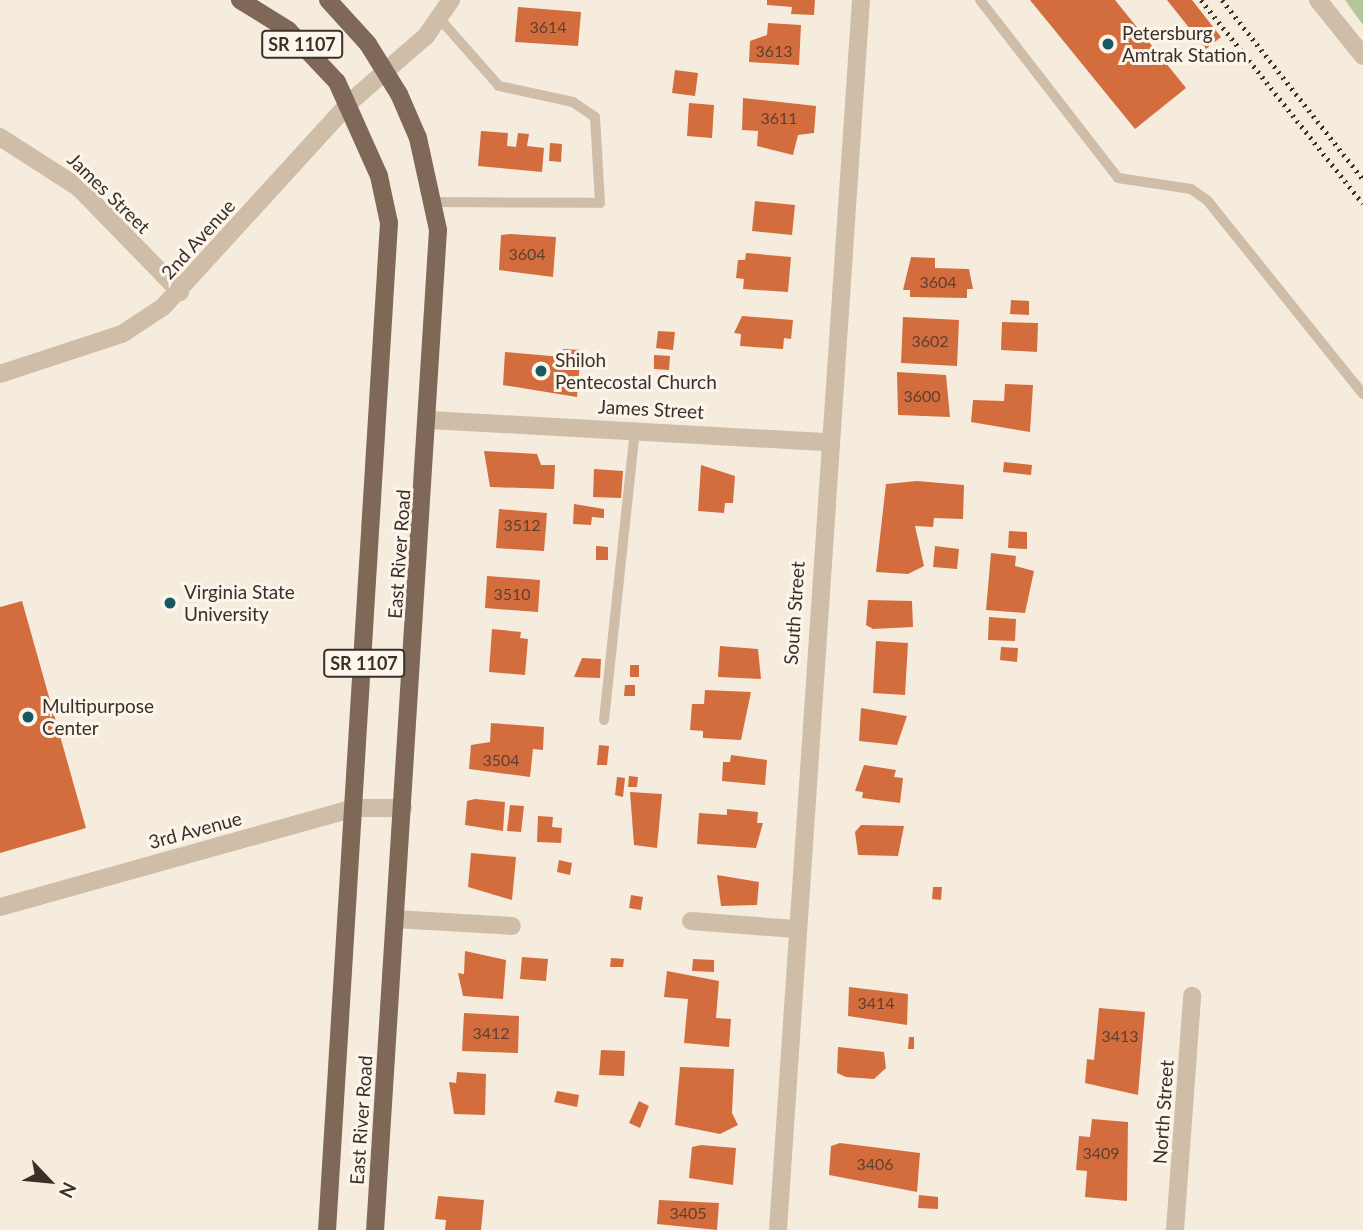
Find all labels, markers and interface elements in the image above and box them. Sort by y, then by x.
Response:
house number: 3614 [529,17,567,37]
place label: Petersburg Amtrak Station [1122,22,1247,66]
road number: SR 1107 [260,29,344,58]
marker: Petersburg Amtrak Station [1100,36,1116,52]
house number: 3613 [755,41,793,61]
house number: 3611 [760,108,798,128]
street label: James Street [63,148,155,238]
street label: 2nd Avenue [156,194,240,284]
house number: 3604 [508,244,546,264]
house number: 3604 [919,272,957,292]
house number: 3602 [911,331,949,351]
place label: Shiloh Pentecostal Church [555,349,717,393]
marker: Shiloh Pentecostal Church [533,363,549,379]
house number: 3600 [903,386,941,406]
street label: James Street [598,395,704,423]
street label: East River Road [383,488,415,620]
house number: 3512 [503,515,541,535]
street label: South Street [779,560,809,666]
place label: Virginia State University [184,581,295,625]
house number: 3510 [493,584,531,604]
marker: Virginia State University [162,595,178,611]
road number: SR 1107 [322,648,406,678]
place label: Multipurpose Center [42,695,154,739]
marker: Multipurpose Center [20,709,36,725]
house number: 3504 [482,750,520,770]
street label: 3rd Avenue [146,807,244,853]
house number: 3414 [857,993,895,1013]
house number: 3412 [472,1023,510,1043]
house number: 3413 [1101,1026,1139,1046]
street label: East River Road [345,1054,377,1186]
street label: North Street [1148,1059,1178,1165]
house number: 3409 [1082,1143,1120,1163]
north arrow [14,1146,84,1216]
house number: 3406 [856,1154,894,1174]
text: N [55,1179,82,1202]
house number: 3405 [669,1203,707,1223]

